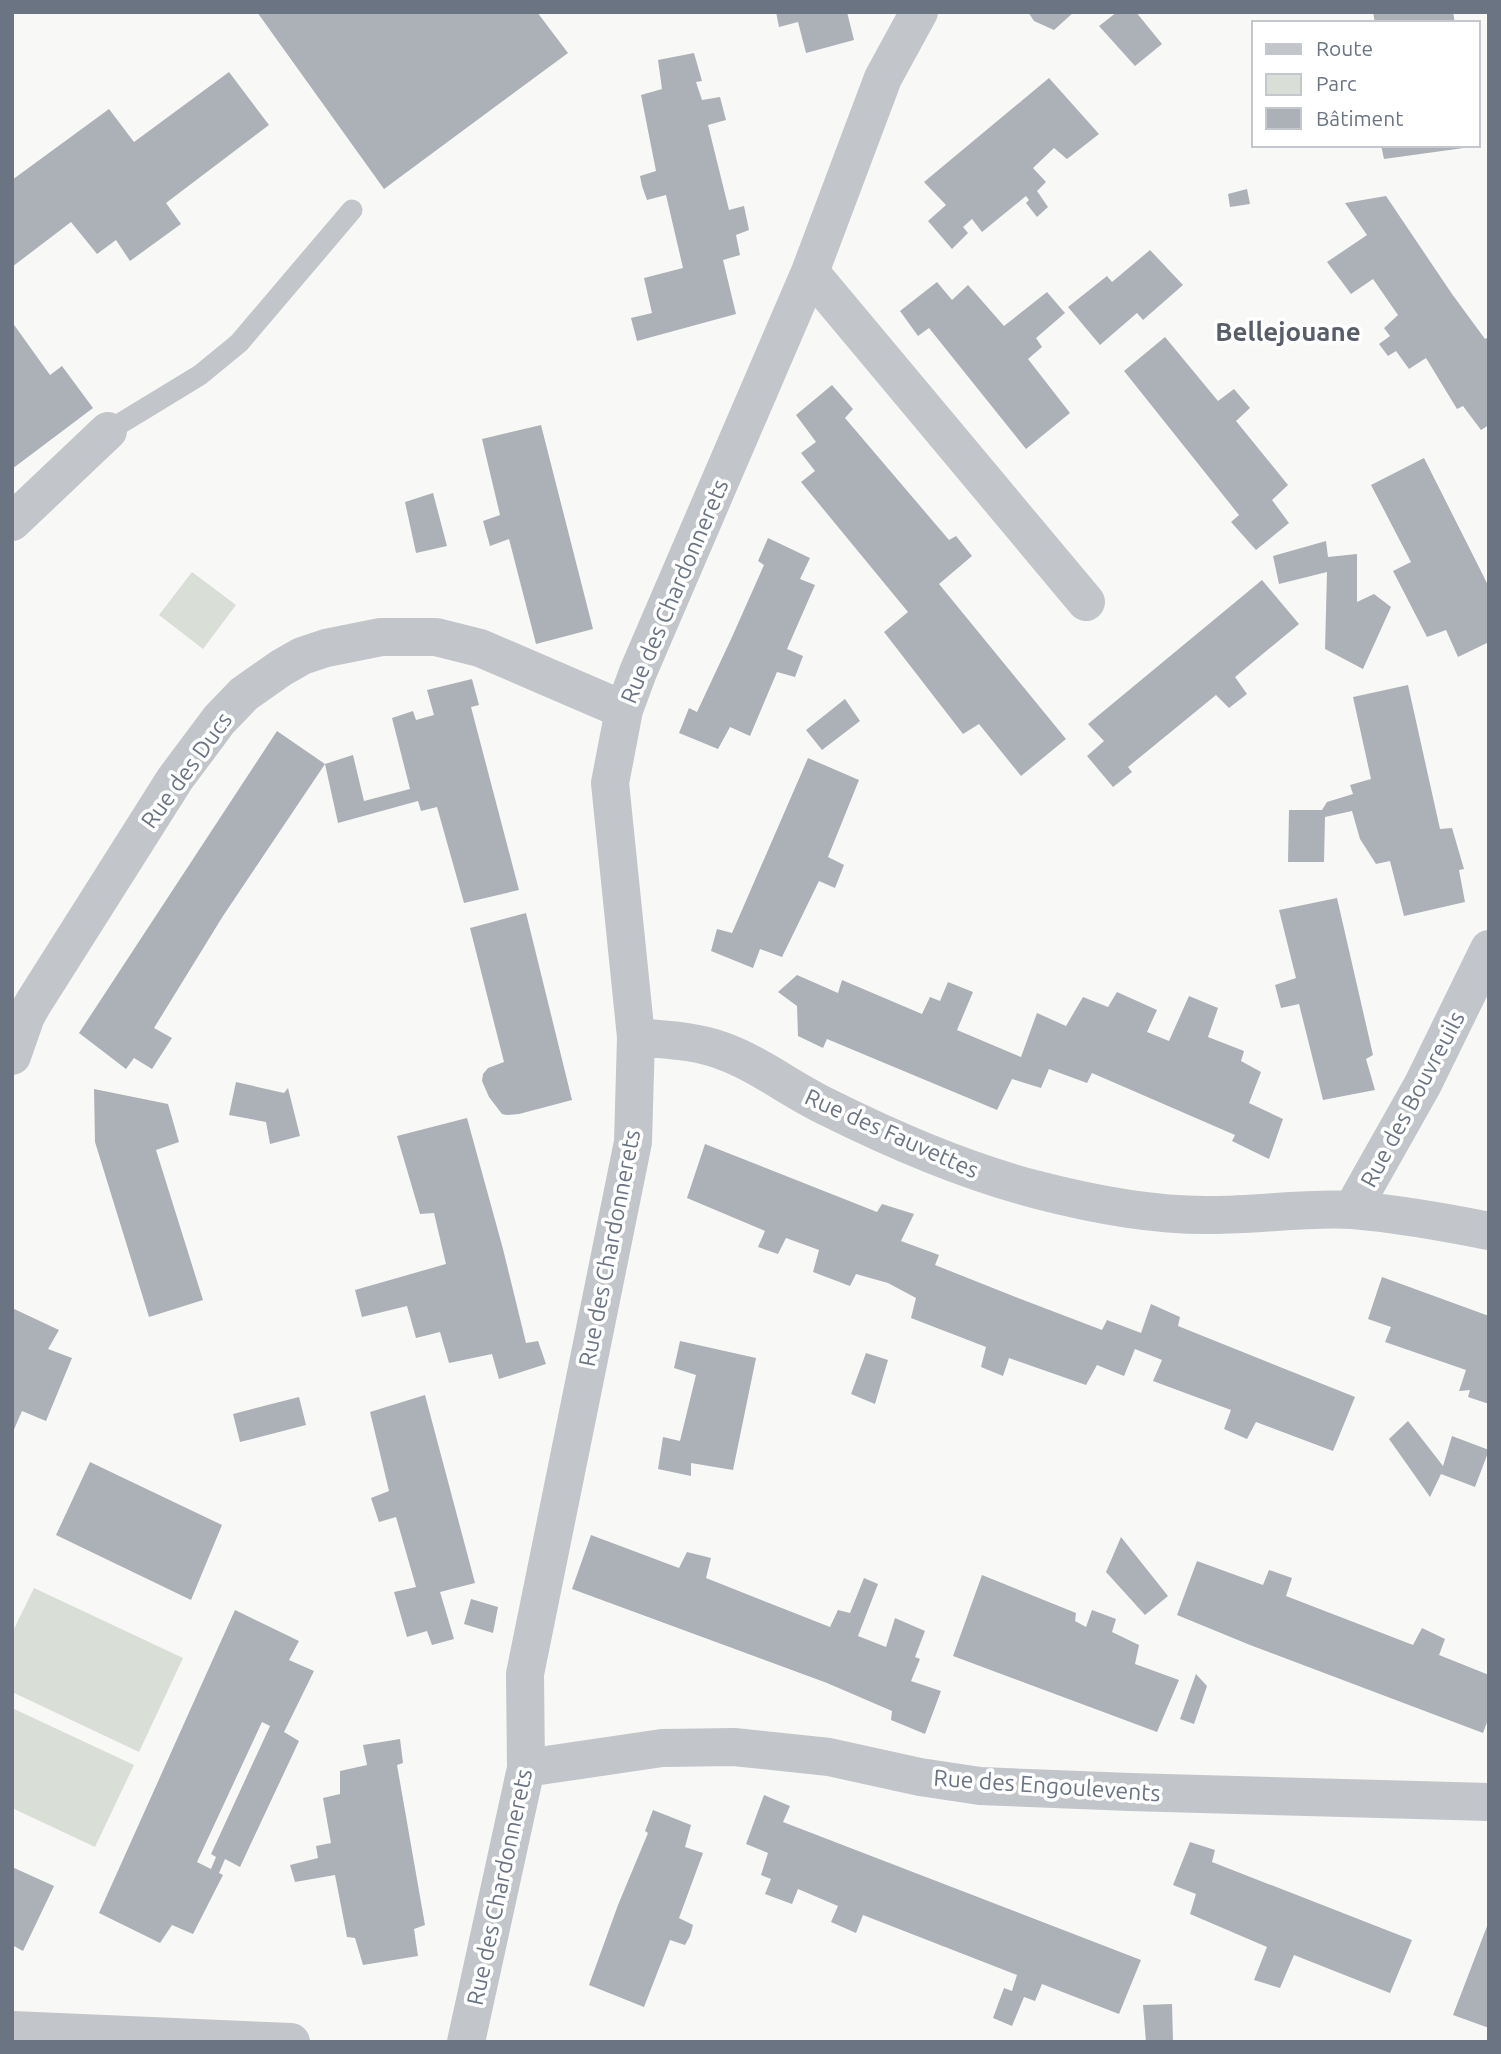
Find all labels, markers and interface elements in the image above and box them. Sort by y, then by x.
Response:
legend [1252,21,1480,147]
text: Route [1316,36,1373,60]
text: Parc [1316,71,1357,95]
text: Bâtiment [1316,106,1403,130]
district label: Bellejouane [1215,317,1361,346]
street label: Rue des Chardonnerets [615,475,733,707]
street label: Rue des Ducs [136,707,236,833]
street label: Rue des Bouvreuils [1355,1007,1469,1191]
street label: Rue des Fauvettes [801,1083,983,1183]
street label: Rue des Chardonnerets [574,1127,644,1369]
street label: Rue des Engoulevents [933,1765,1161,1805]
street label: Rue des Chardonnerets [462,1767,536,2007]

